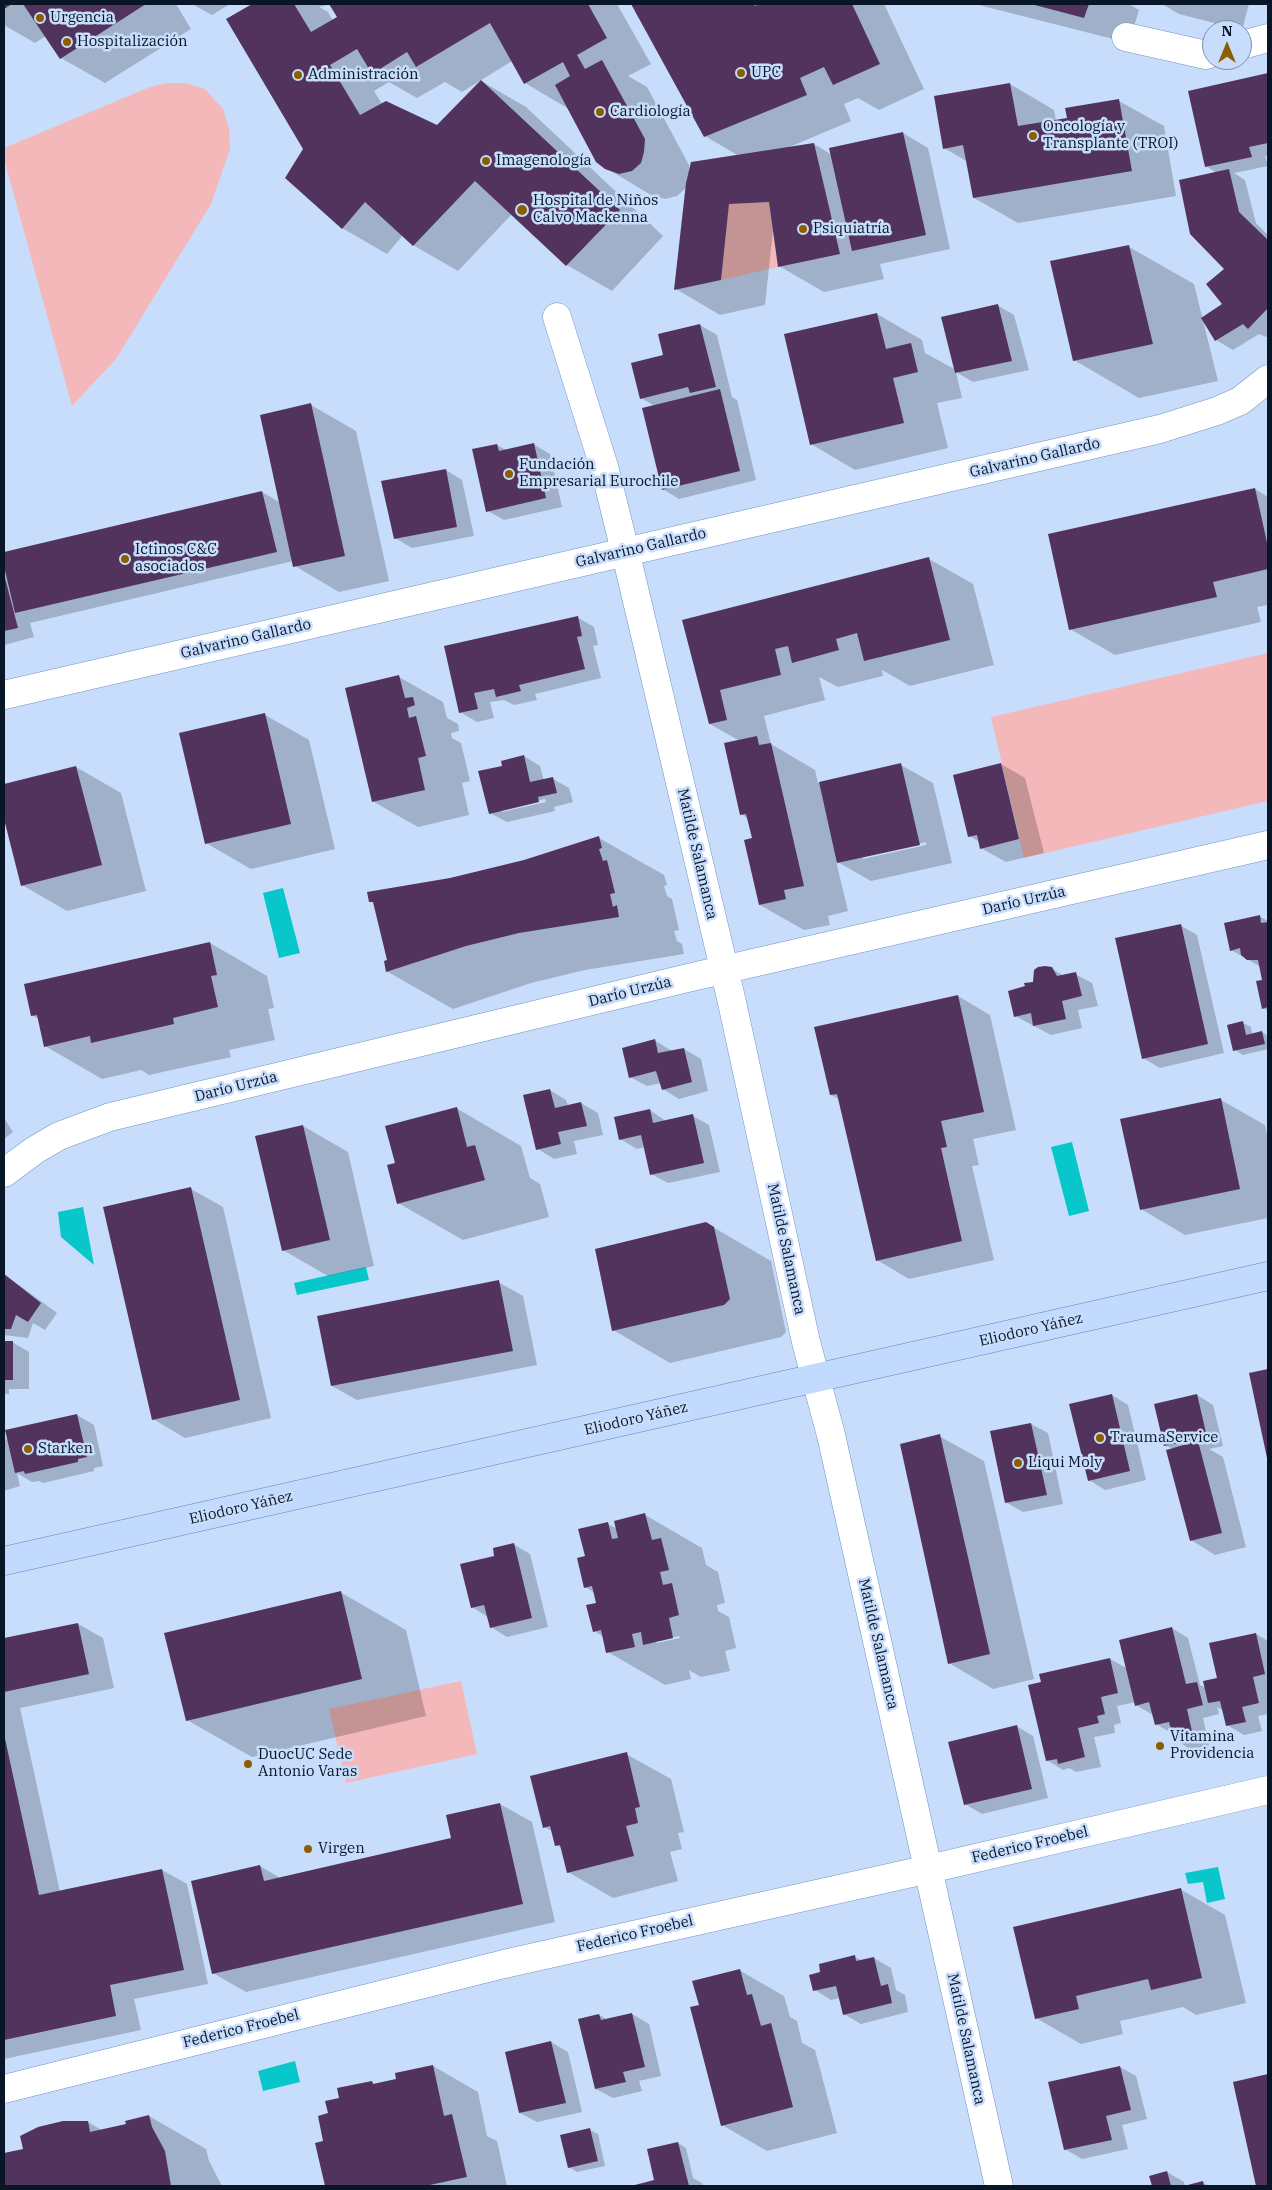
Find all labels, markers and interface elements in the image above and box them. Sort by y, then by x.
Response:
place label: Urgencia [50,9,114,27]
marker: Urgencia [34,12,46,24]
north arrow [1202,20,1252,70]
text: N [1221,22,1233,40]
place label: Hospitalización [77,33,188,51]
marker: Hospitalización [61,36,73,48]
place label: UPC [751,64,781,82]
place label: Administración [308,66,419,84]
marker: UPC [735,67,747,79]
marker: Administración [292,69,304,81]
place label: Cardiología [610,103,691,121]
marker: Cardiología [594,106,606,118]
place label: Oncología y Transplante (TROI) [1043,118,1178,153]
marker: Oncología y Transplante (TROI) [1027,130,1039,142]
place label: Imagenología [496,152,592,170]
marker: Imagenología [480,155,492,167]
place label: Hospital de Niños Calvo Mackenna [533,192,658,227]
marker: Hospital de Niños Calvo Mackenna [515,203,529,217]
place label: Psiquiatría [813,220,890,238]
marker: Psiquiatría [797,223,809,235]
street label: Galvarino Gallardo [968,434,1102,482]
place label: Fundación Empresarial Eurochile [519,456,678,491]
marker: Fundación Empresarial Eurochile [503,468,515,480]
street label: Galvarino Gallardo [574,524,708,572]
place label: Ictinos C&C asociados [135,541,217,576]
marker: Ictinos C&C asociados [119,553,131,565]
street label: Galvarino Gallardo [179,615,313,663]
street label: Matilde Salamanca [673,787,721,921]
street label: Darío Urzúa [981,883,1067,919]
street label: Darío Urzúa [587,973,673,1011]
street label: Darío Urzúa [193,1068,279,1106]
street label: Matilde Salamanca [763,1182,809,1316]
street label: Eliodoro Yáñez [978,1309,1084,1351]
street label: Eliodoro Yáñez [583,1398,689,1440]
place label: TraumaService [1110,1429,1218,1447]
marker: TraumaService [1094,1432,1106,1444]
place label: Starken [38,1440,93,1458]
marker: Starken [22,1443,34,1455]
place label: Liqui Moly [1028,1454,1102,1472]
marker: Liqui Moly [1012,1457,1024,1469]
street label: Eliodoro Yáñez [188,1487,294,1529]
street label: Matilde Salamanca [854,1577,902,1711]
place label: Vitamina Providencia [1170,1728,1254,1763]
marker: Vitamina Providencia [1154,1740,1166,1752]
place label: DuocUC Sede Antonio Varas [258,1746,357,1781]
marker: DuocUC Sede Antonio Varas [242,1758,254,1770]
street label: Federico Froebel [970,1823,1090,1867]
place label: Virgen [318,1840,365,1858]
marker: Virgen [302,1843,314,1855]
street label: Federico Froebel [575,1912,695,1956]
street label: Matilde Salamanca [943,1972,989,2106]
street label: Federico Froebel [181,2006,301,2052]

